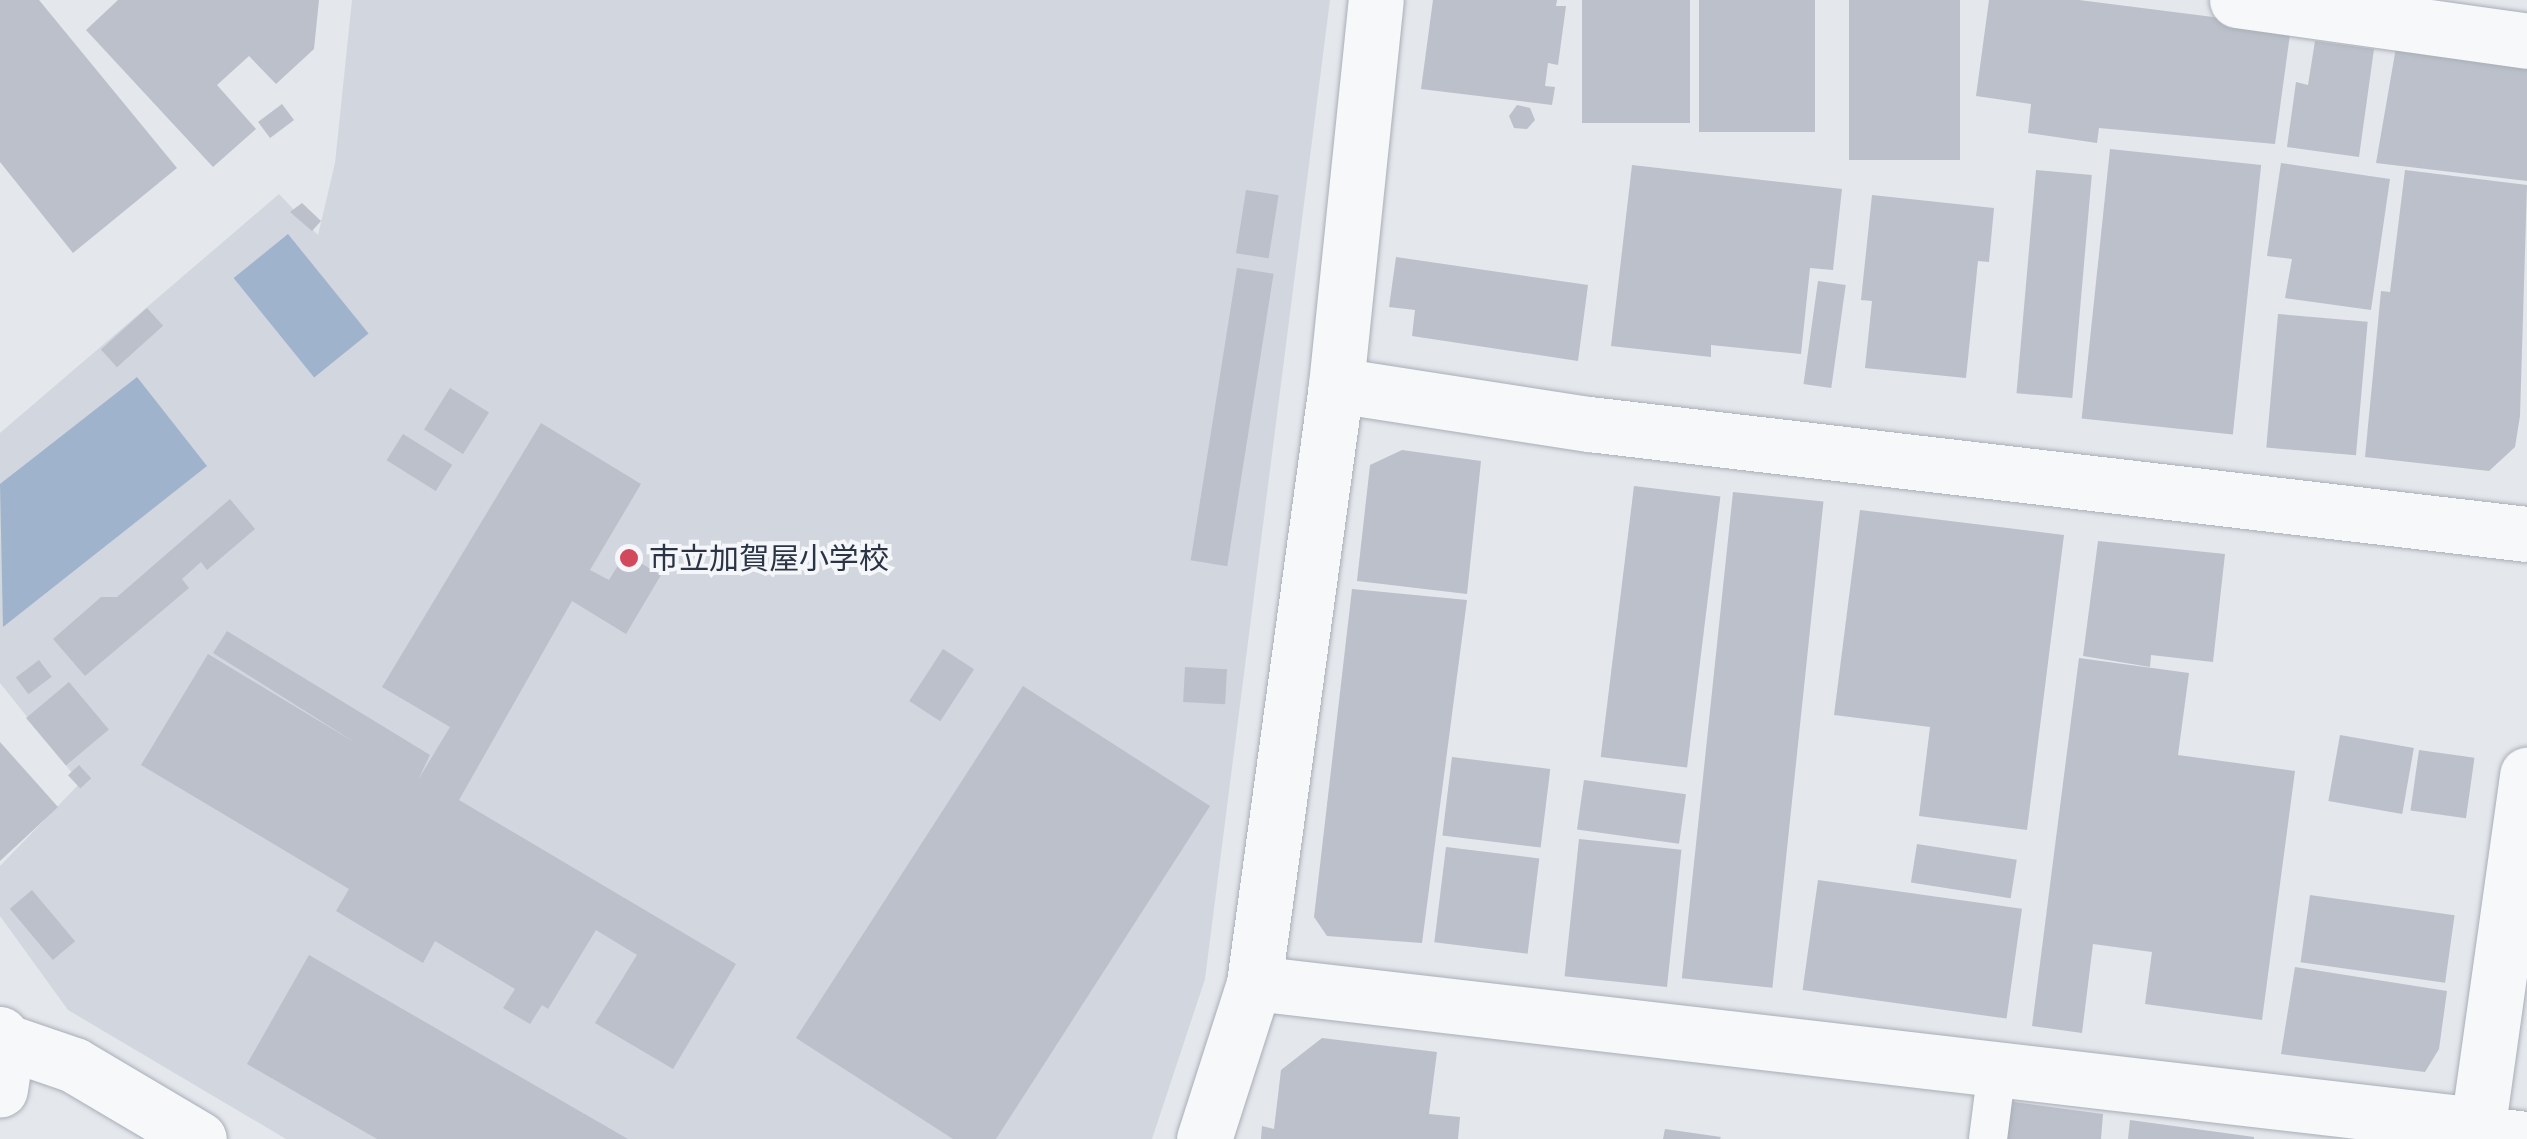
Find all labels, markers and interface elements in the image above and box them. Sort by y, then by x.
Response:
place label: 市立加賀屋小学校 [649,540,889,576]
marker: 市立加賀屋小学校 [618,547,640,569]

